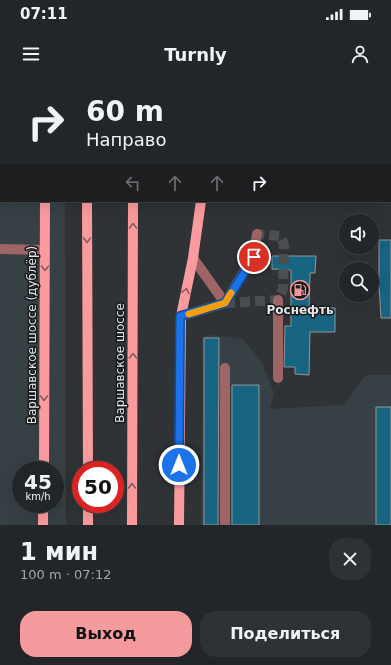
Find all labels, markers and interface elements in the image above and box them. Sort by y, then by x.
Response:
text: 07:11 [20,5,68,23]
icon: menu [20,43,42,65]
icon: person [349,43,371,65]
text: Turnly [164,44,227,65]
text: 60 m [86,95,164,128]
icon: right [20,96,72,148]
text: Направо [86,129,166,150]
icon: left [122,172,144,194]
icon: ahead [164,172,186,194]
icon: ahead [206,172,228,194]
icon: right [248,172,270,194]
map controls [339,214,379,302]
button: sound [339,214,379,254]
one-way arrow [129,223,137,229]
one-way arrow [83,237,91,243]
pin [237,240,271,274]
street label: Варшавское шоссе (дублёр) [25,246,39,424]
icon: arrive [243,246,265,268]
button: search [339,262,379,302]
one-way arrow [41,265,49,271]
fuel station icon: Роснефть [289,279,311,301]
one-way arrow [182,287,190,294]
street label: Варшавское шоссе [113,303,127,423]
place label: Роснефть [266,303,334,317]
one-way arrow [129,353,137,359]
one-way arrow [40,395,48,401]
position arrow [158,444,200,486]
speed limit sign: 50 [72,461,124,513]
text: 45 [24,470,52,494]
one-way arrow [128,483,136,489]
text: km/h [25,491,51,502]
text: 1 мин [20,538,98,566]
button: close [329,538,371,580]
text: 100 m · 07:12 [20,567,111,582]
button: Выход [20,611,192,657]
button: Поделиться [200,611,371,657]

